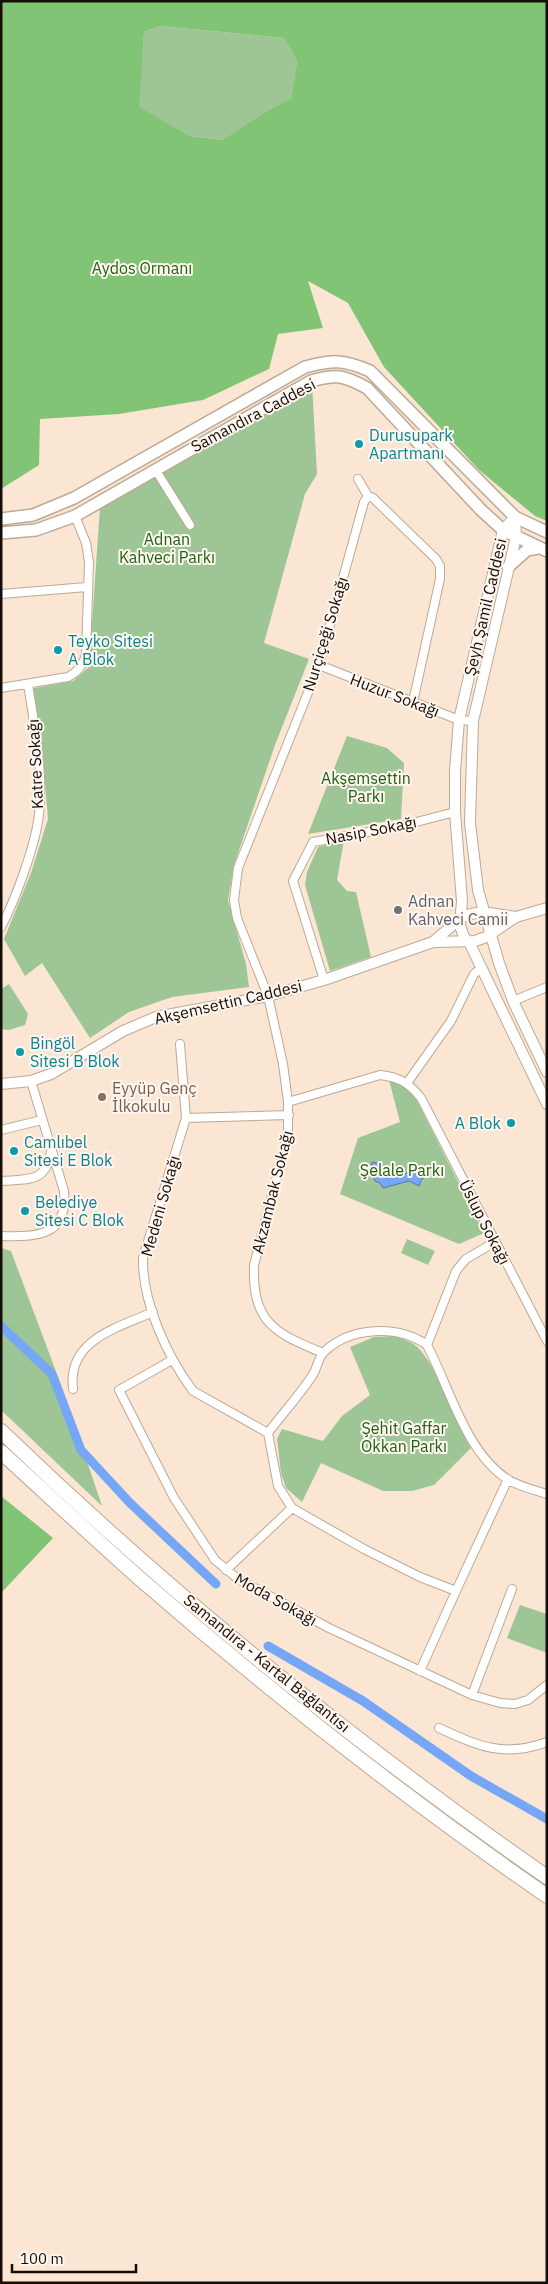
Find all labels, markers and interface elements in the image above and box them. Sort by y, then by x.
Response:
park label: Aydos Ormanı [92,258,192,278]
street label: Samandıra Caddesi [187,374,319,456]
place label: Durusupark Apartmanı [369,425,453,463]
marker: Durusupark Apartmanı [353,438,365,450]
park label: Adnan Kahveci Parkı [119,529,215,567]
street label: Şeyh Şamil Caddesi [459,536,511,678]
street label: Nurçiçeği Sokağı [298,574,352,694]
place label: Teyko Sitesi A Blok [68,631,153,669]
marker: Teyko Sitesi A Blok [52,644,64,656]
street label: Huzur Sokağı [347,669,443,721]
street label: Katre Sokağı [23,718,47,810]
park label: Akşemsettin Parkı [321,768,411,806]
street label: Nasip Sokağı [324,811,418,849]
place label: Adnan Kahveci Camii [408,891,508,929]
marker: Adnan Kahveci Camii [392,904,404,916]
street label: Akşemsettin Caddesi [152,975,304,1029]
place label: Bingöl Sitesi B Blok [30,1033,120,1071]
marker: Bingöl Sitesi B Blok [14,1046,26,1058]
place label: Eyyüp Genç İlkokulu [112,1078,196,1116]
marker: Eyyüp Genç İlkokulu [96,1091,108,1103]
place label: A Blok [455,1113,502,1133]
marker: A Blok [505,1117,517,1129]
street label: Akzambak Sokağı [247,1128,297,1256]
place label: Camlıbel Sitesi E Blok [24,1132,113,1170]
marker: Camlıbel Sitesi E Blok [8,1145,20,1157]
street label: Medeni Sokağı [136,1153,184,1259]
park label: Şelale Parkı [360,1160,444,1180]
street label: Üslup Sokağı [455,1176,515,1268]
place label: Belediye Sitesi C Blok [35,1192,125,1230]
marker: Belediye Sitesi C Blok [19,1205,31,1217]
park label: Şehit Gaffar Okkan Parkı [361,1418,447,1456]
street label: Moda Sokağı [231,1568,321,1630]
street label: Samandıra - Kartal Bağlantısı [180,1590,354,1736]
scale bar [12,2242,136,2274]
text: 100 m [20,2249,64,2268]

